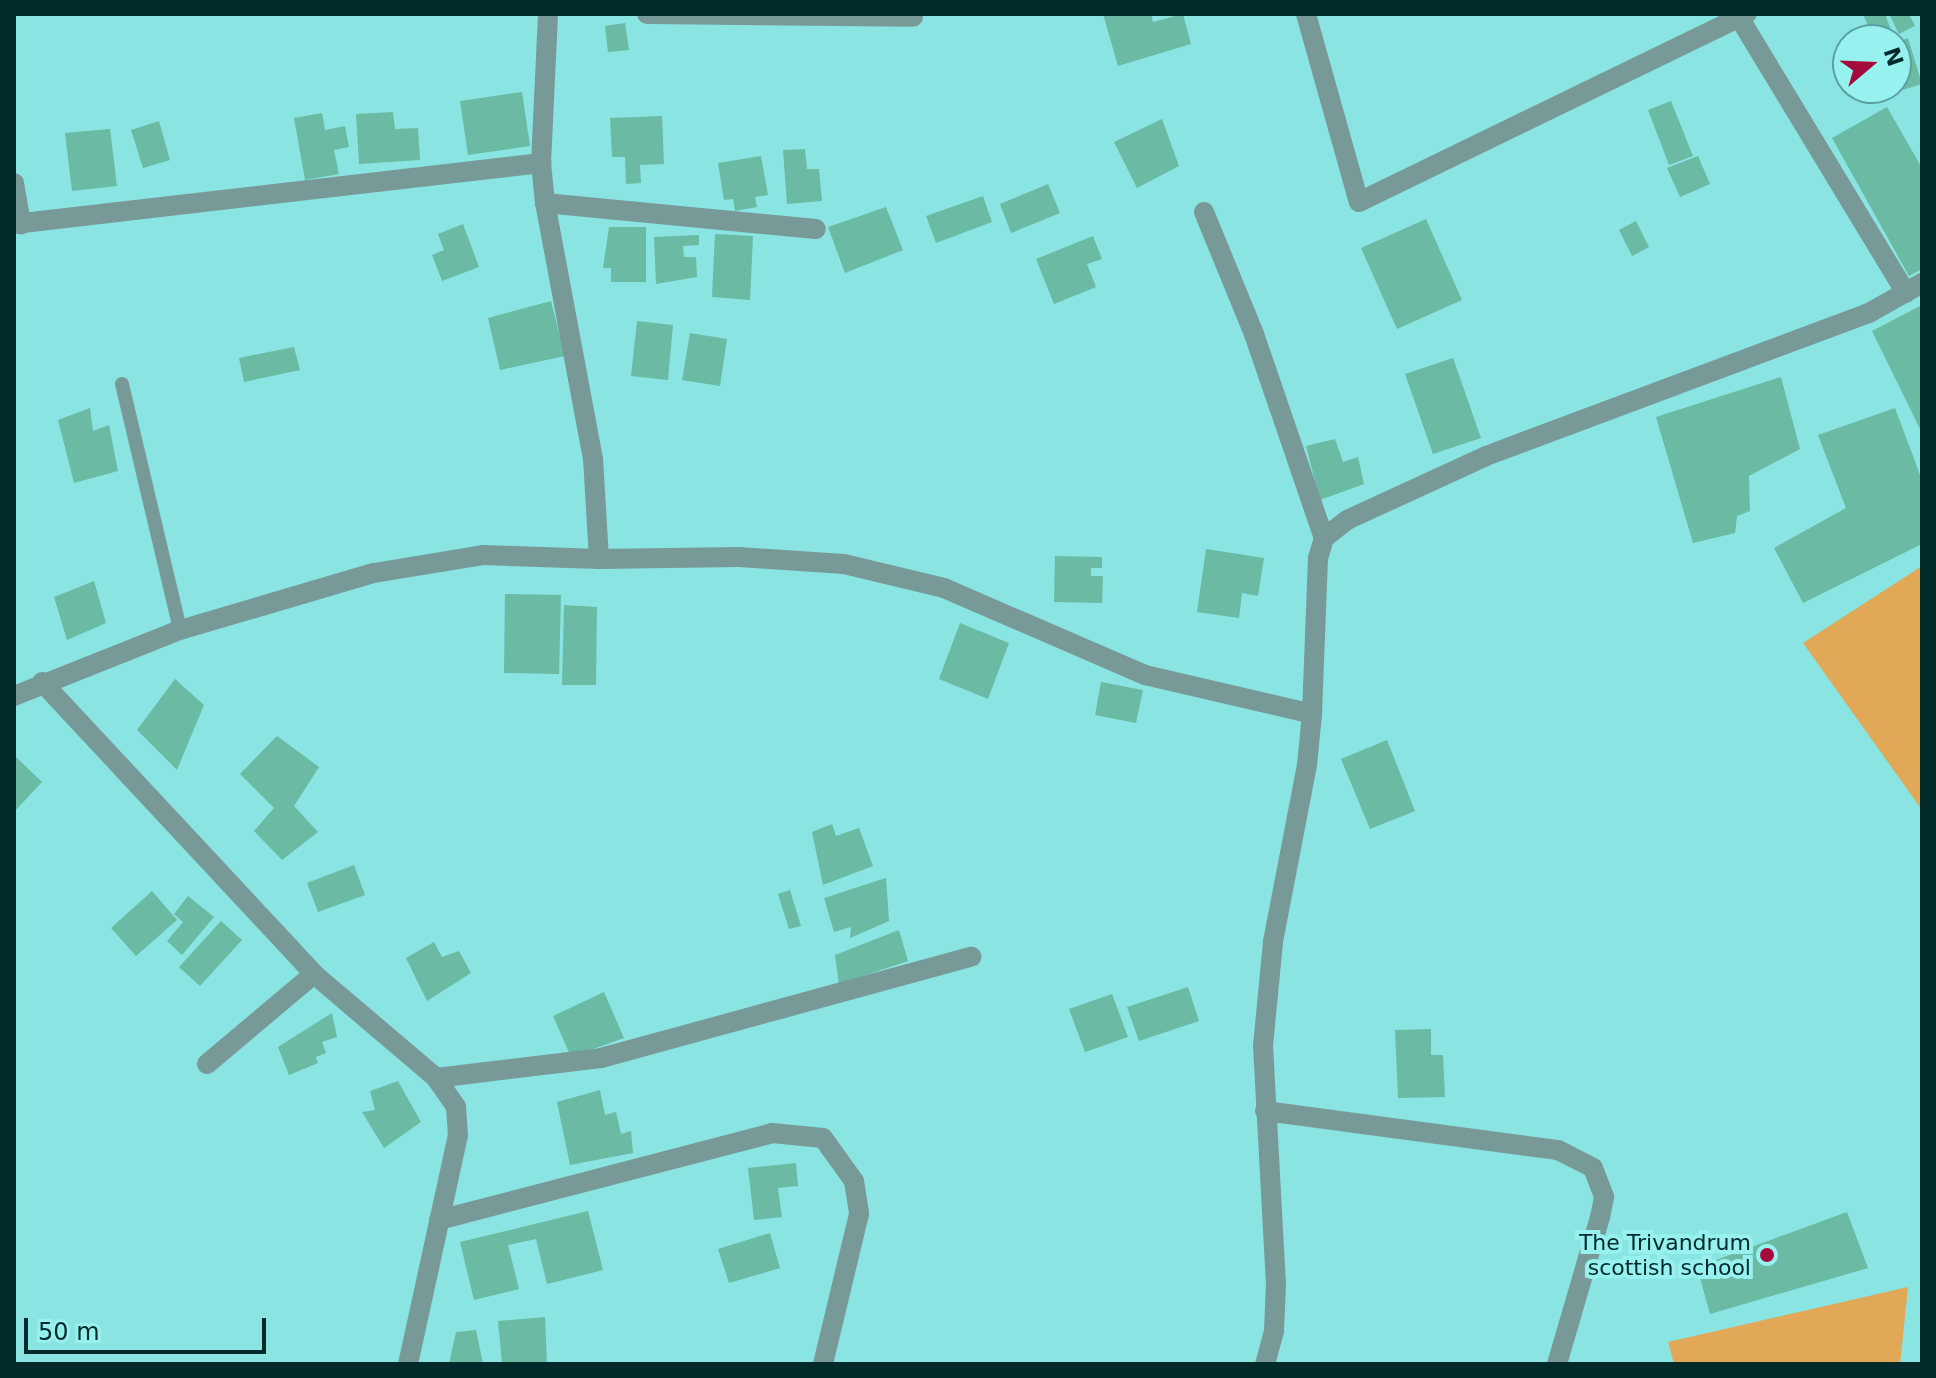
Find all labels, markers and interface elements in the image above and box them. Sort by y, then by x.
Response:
north arrow [1832,24,1912,104]
text: N [1878,44,1908,69]
place label: The Trivandrum scottish school [1579,1229,1751,1280]
marker: The Trivandrum scottish school [1758,1246,1776,1264]
scale bar [28,1302,270,1352]
text: 50 m [38,1318,100,1346]

